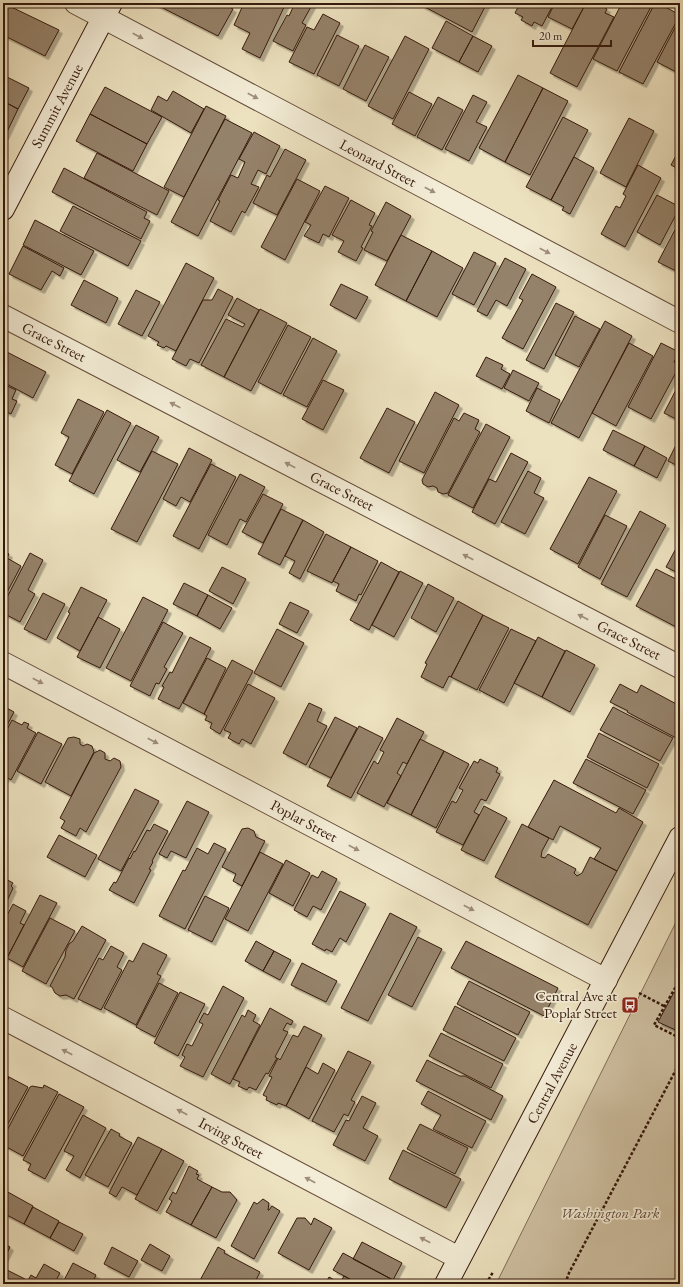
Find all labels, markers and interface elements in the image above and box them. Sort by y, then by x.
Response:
scale bar [533,22,611,48]
text: 20 m [539,28,563,44]
one-way arrow [132,32,144,39]
street label: Summit Avenue [26,60,87,151]
one-way arrow [247,93,259,100]
street label: Leonard Street [337,134,420,191]
one-way arrow [424,187,436,193]
one-way arrow [539,248,550,254]
street label: Grace Street [19,317,90,366]
one-way arrow [169,402,181,408]
one-way arrow [284,462,296,468]
street label: Grace Street [307,466,378,515]
one-way arrow [462,554,474,560]
one-way arrow [577,613,589,620]
street label: Grace Street [594,615,665,664]
one-way arrow [32,677,43,684]
one-way arrow [147,738,158,745]
street label: Poplar Street [268,795,341,846]
one-way arrow [348,844,360,851]
one-way arrow [463,905,475,912]
place label: Central Ave at Poplar Street [535,986,617,1022]
bus stop icon: Central Ave at Poplar Street [620,995,640,1015]
street label: Central Avenue [522,1039,581,1127]
one-way arrow [62,1049,73,1055]
one-way arrow [177,1109,188,1116]
street label: Irving Street [196,1113,267,1163]
one-way arrow [304,1176,316,1183]
park label: Washington Park [560,1203,660,1222]
one-way arrow [419,1237,431,1243]

